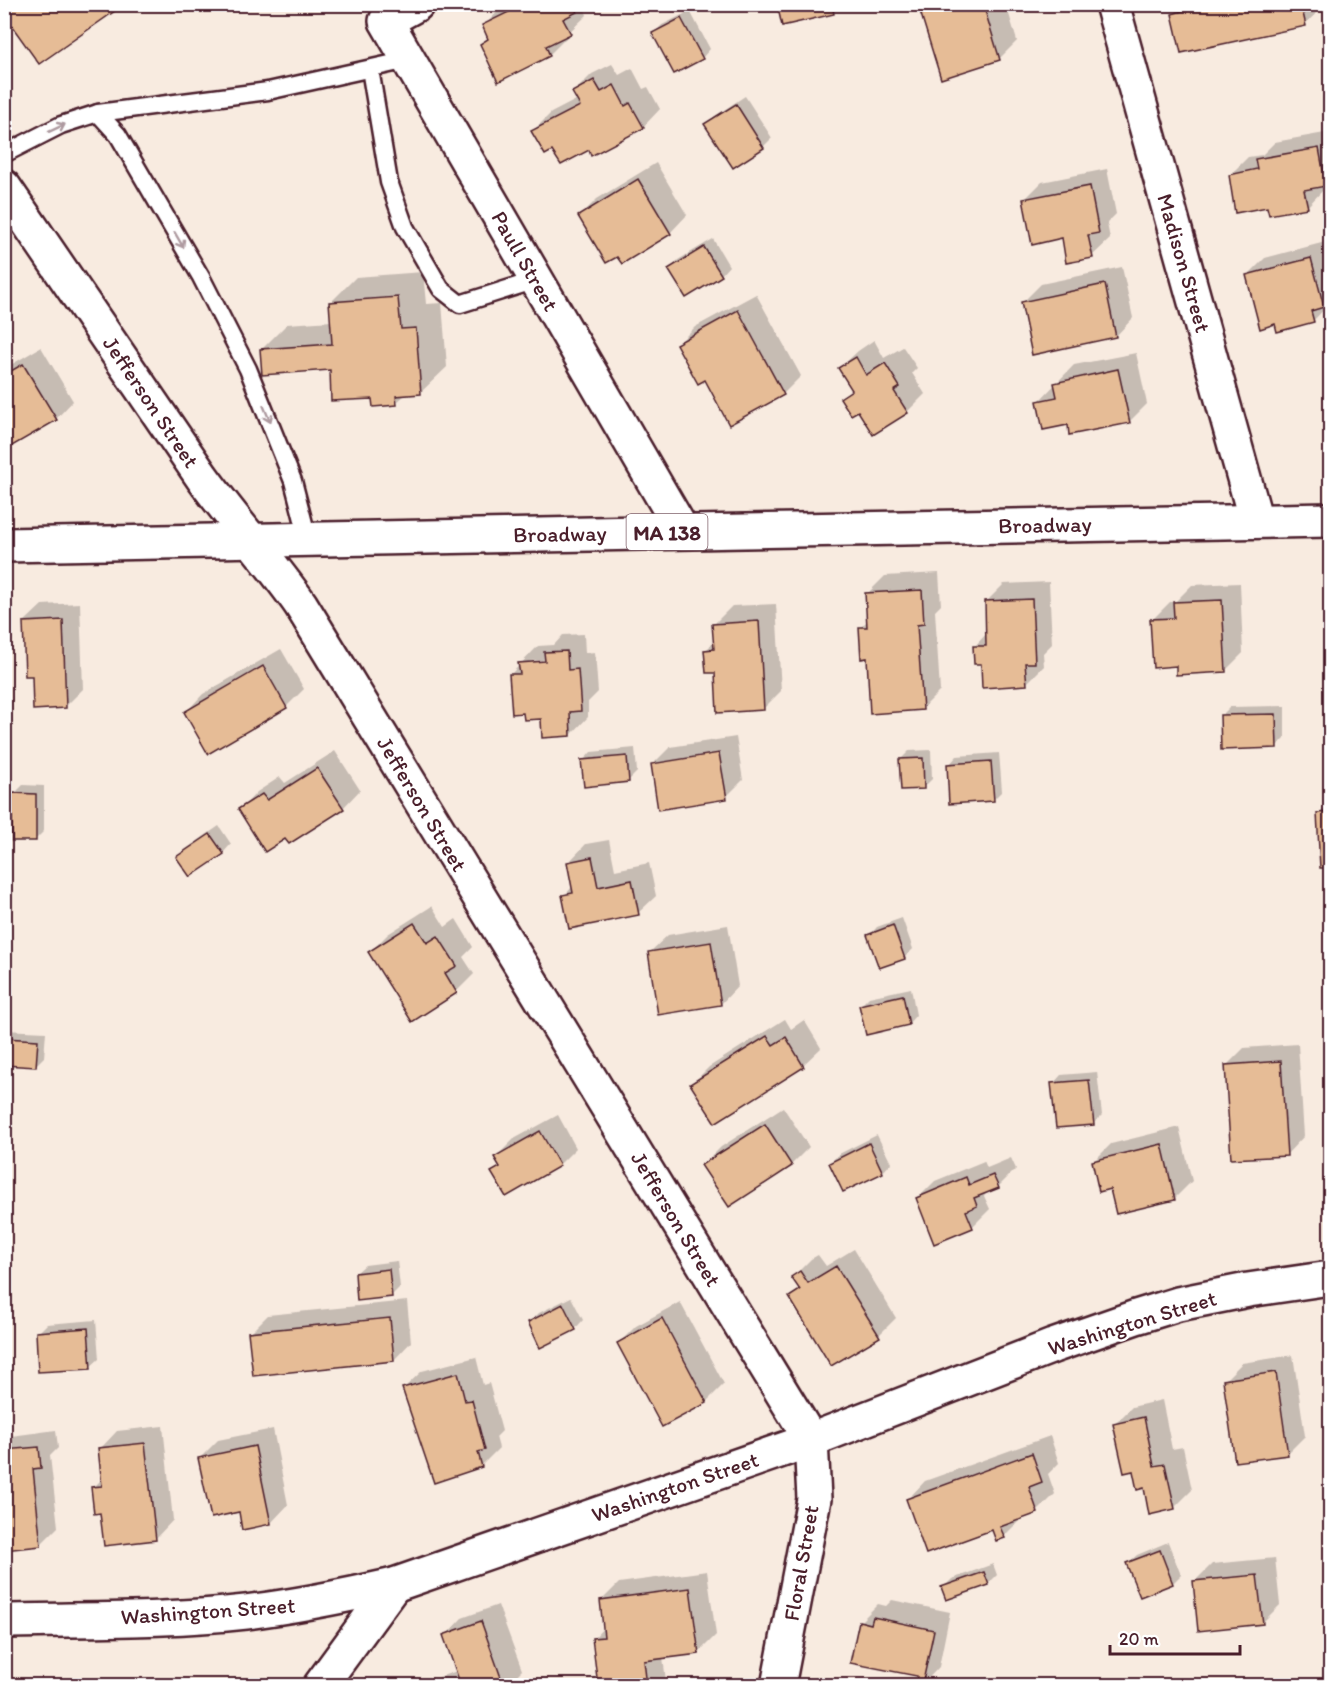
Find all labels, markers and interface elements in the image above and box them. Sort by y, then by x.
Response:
one-way arrow [47,121,65,133]
street label: Madison Street [1151,191,1217,335]
street label: Paull Street [485,206,565,316]
one-way arrow [173,231,185,248]
street label: Jefferson Street [97,331,205,473]
one-way arrow [262,404,273,422]
street label: Broadway [998,511,1093,539]
road number: MA 138 [626,514,708,550]
street label: Broadway [513,520,608,548]
street label: Jefferson Street [371,731,473,877]
street label: Jefferson Street [625,1146,727,1292]
street label: Washington Street [1044,1285,1220,1361]
street label: Washington Street [588,1446,762,1528]
street label: Floral Street [778,1503,824,1623]
street label: Washington Street [120,1591,296,1631]
scale bar [1110,1618,1240,1656]
text: 20 m [1119,1628,1159,1650]

